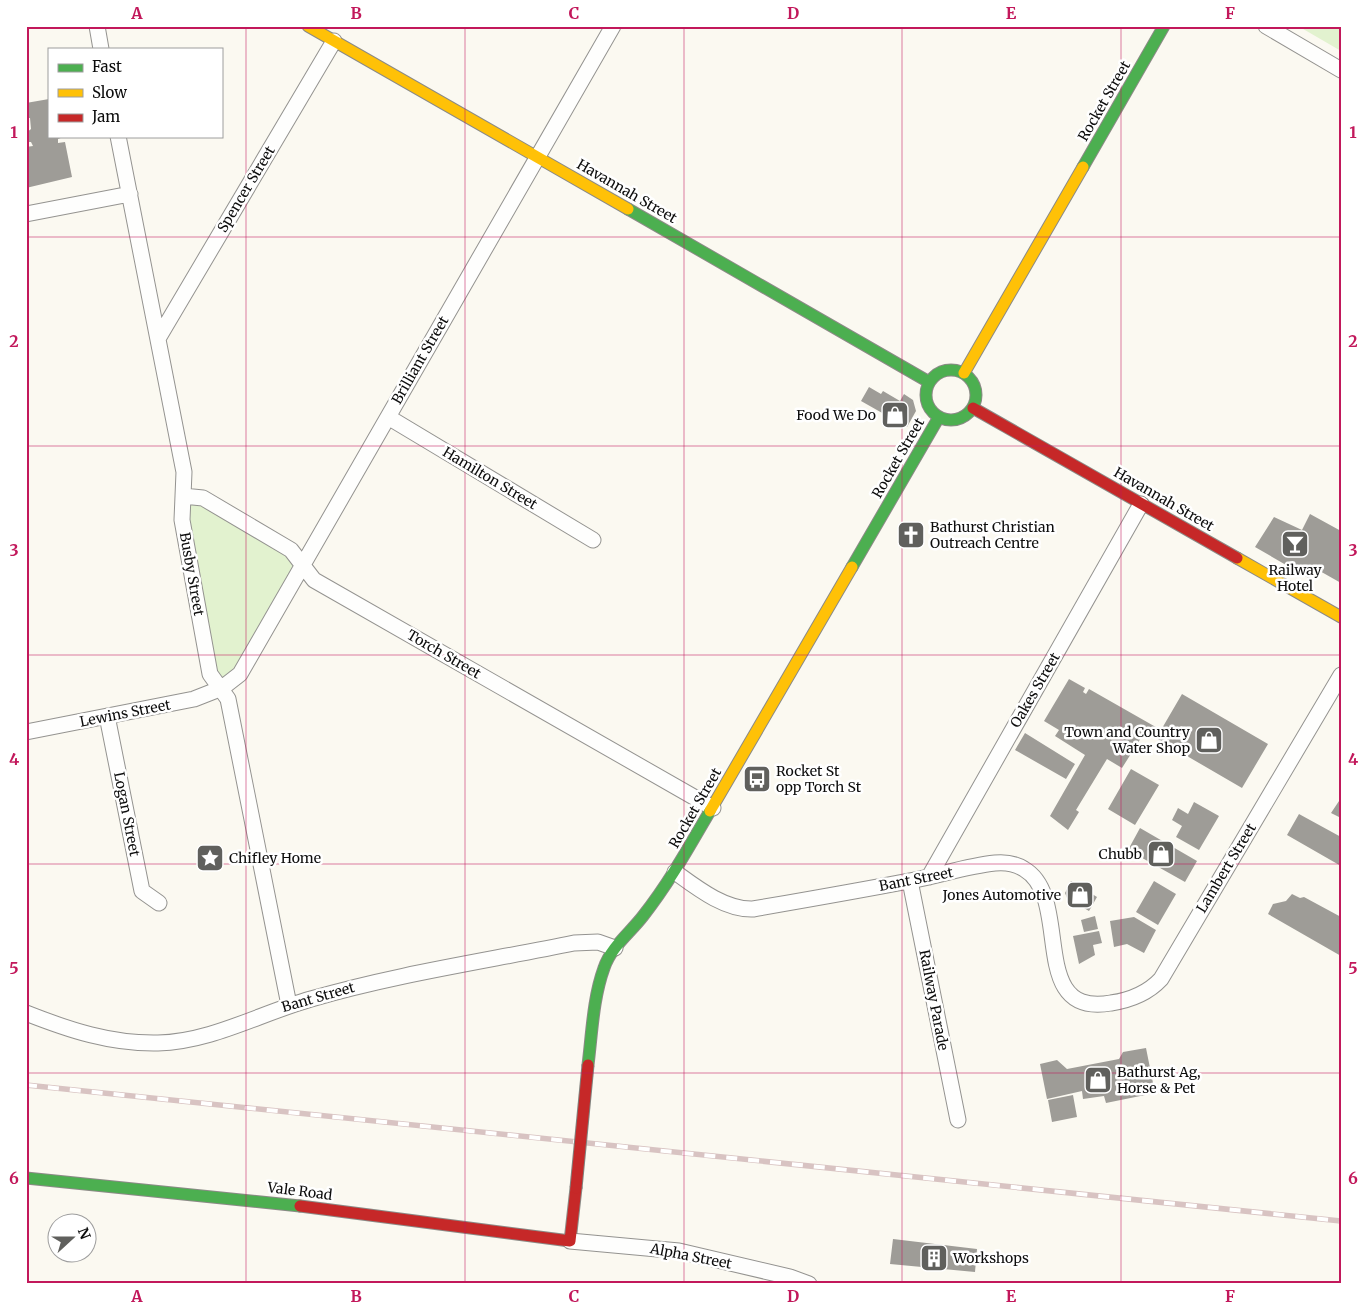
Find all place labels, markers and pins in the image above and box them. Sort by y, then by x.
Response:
shop icon: Food We Do [880,400,910,430]
place label: Food We Do [796,406,876,424]
place label: Bathurst Christian Outreach Centre [930,518,1055,552]
church icon: Bathurst Christian Outreach Centre [896,520,926,550]
bar icon: Railway Hotel [1280,529,1310,559]
place label: Railway Hotel [1268,561,1322,595]
place label: Town and Country Water Shop [1064,723,1191,757]
shop icon: Town and Country Water Shop [1194,725,1224,755]
place label: Rocket St opp Torch St [776,762,862,796]
bus stop icon: Rocket St opp Torch St [742,764,772,794]
shop icon: Chubb [1146,839,1176,869]
place icon: Chifley Home [195,843,225,873]
place label: Chubb [1099,845,1142,863]
place label: Chifley Home [229,849,321,867]
shop icon: Jones Automotive [1065,880,1095,910]
place label: Jones Automotive [942,886,1061,904]
place label: Bathurst Ag, Horse & Pet [1117,1063,1201,1097]
shop icon: Bathurst Ag, Horse & Pet [1083,1065,1113,1095]
building icon: Workshops [919,1243,949,1273]
place label: Workshops [952,1249,1029,1267]

